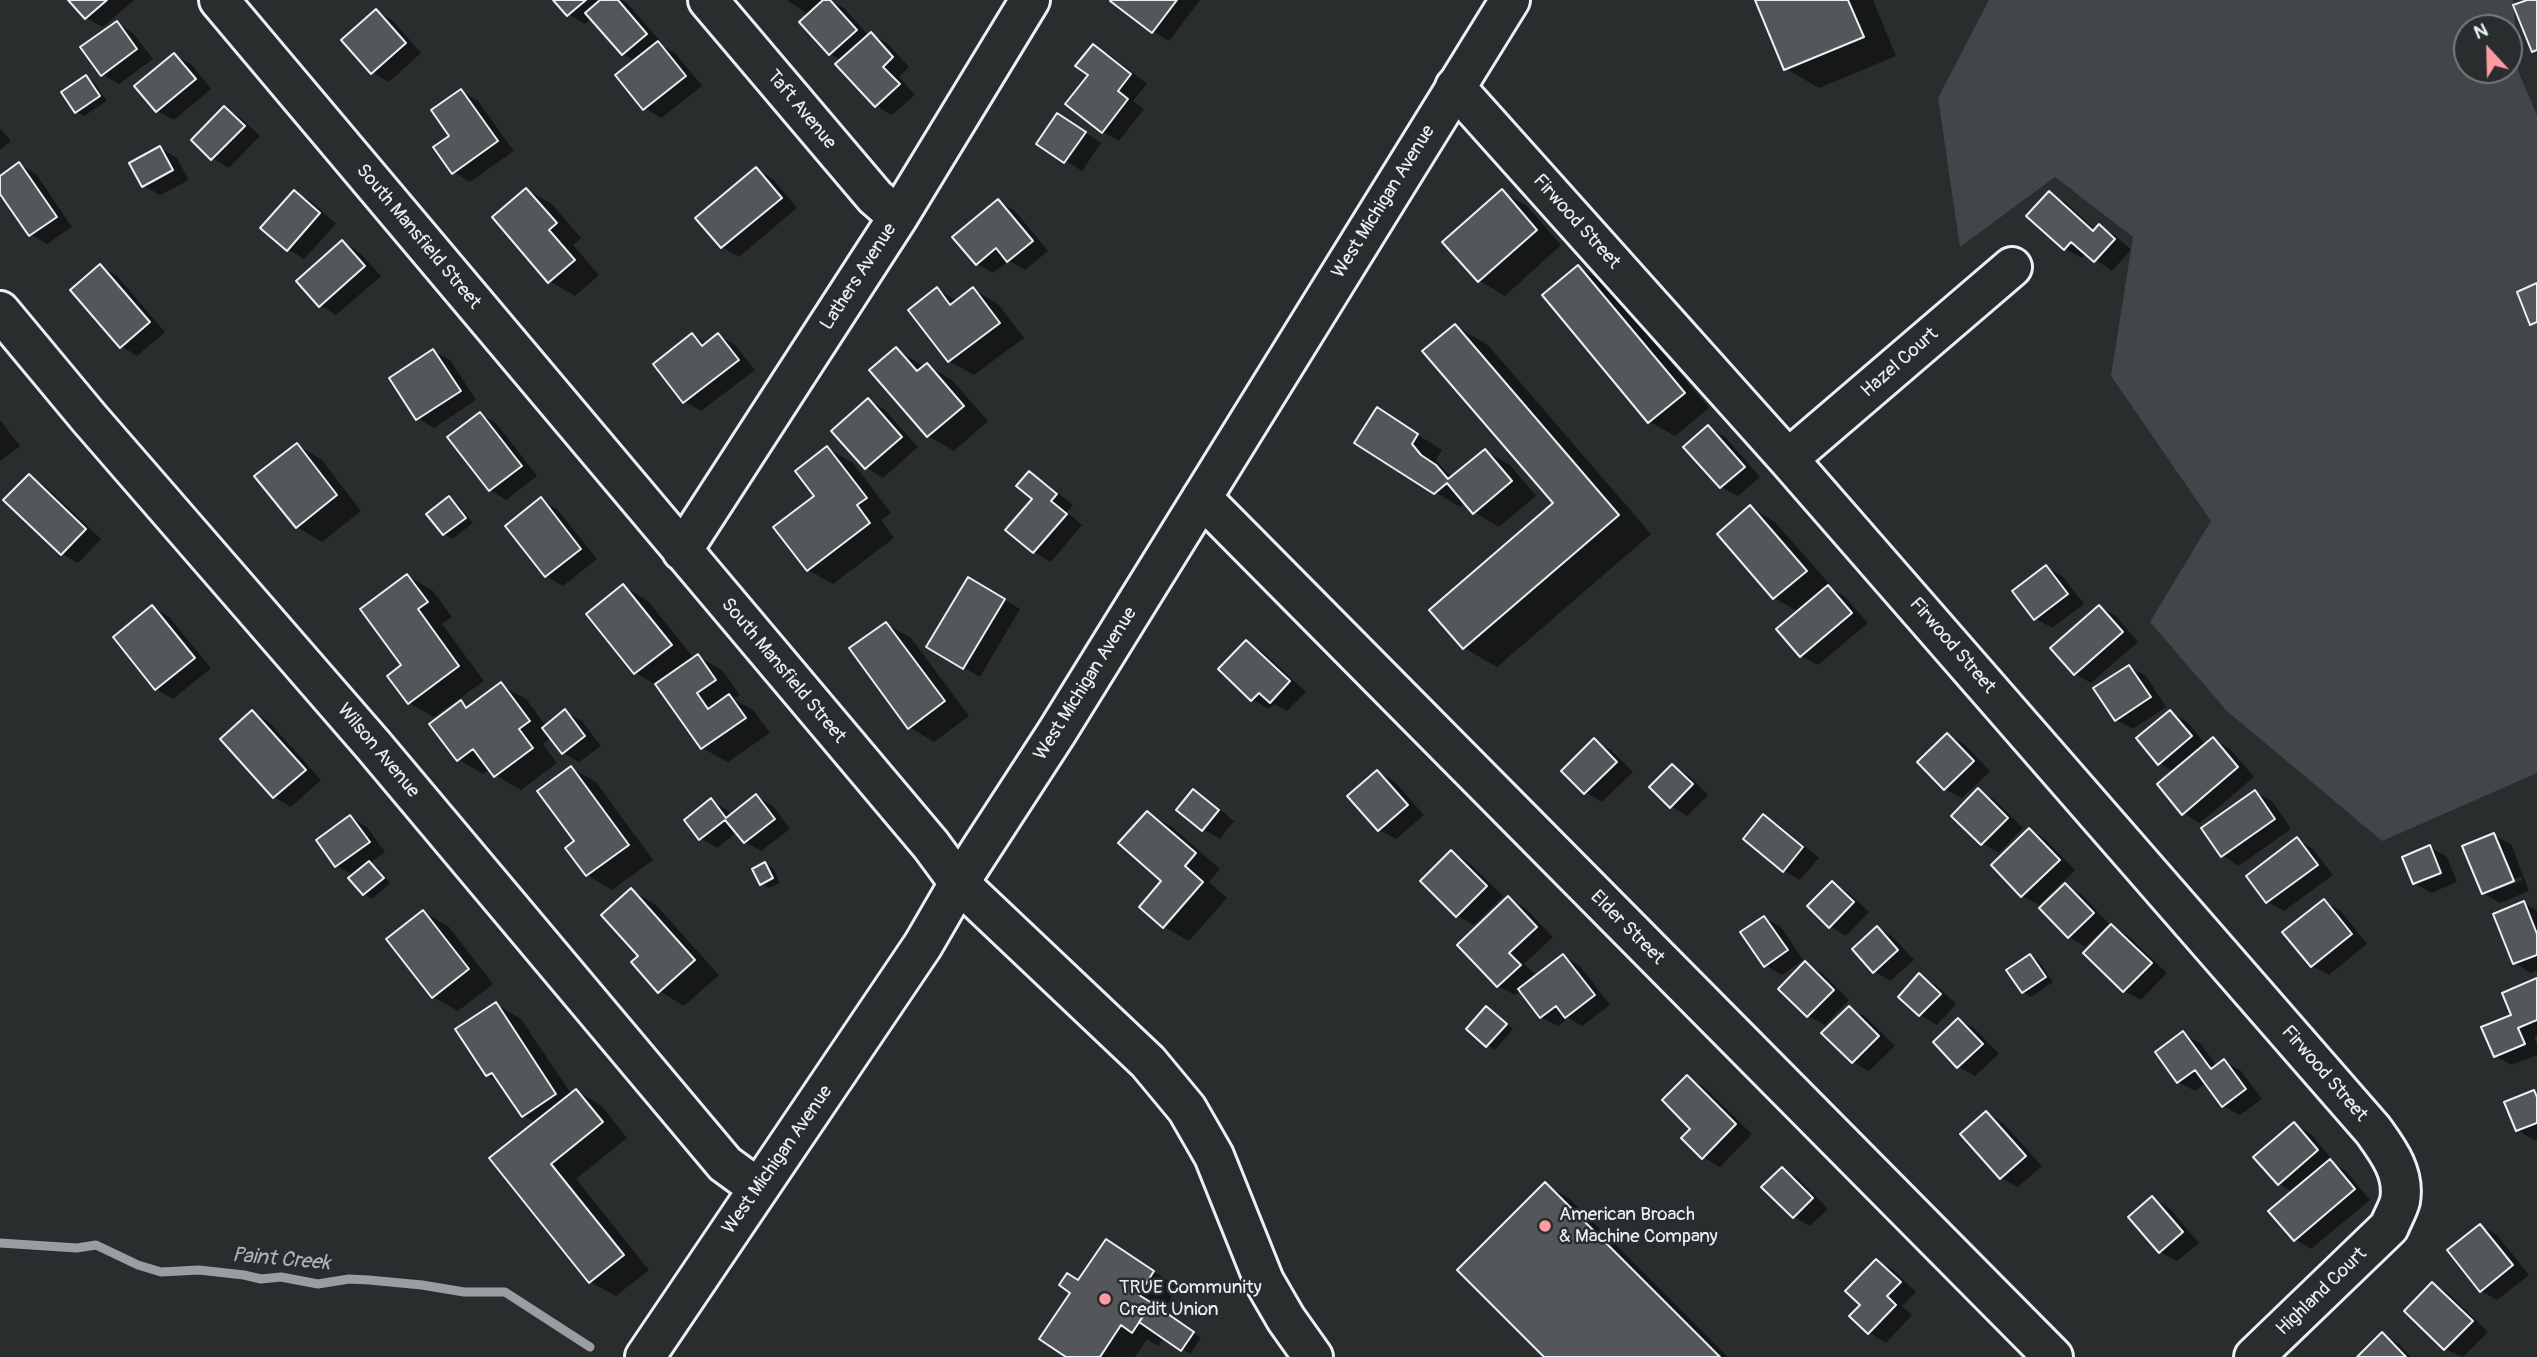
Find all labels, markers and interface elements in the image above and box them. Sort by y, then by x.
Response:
north arrow [2453,14,2523,84]
text: N [2470,18,2491,45]
street label: Taft Avenue [761,66,841,154]
street label: West Michigan Avenue [1328,121,1440,283]
street label: South Mansfield Street [351,160,485,314]
street label: Firwood Street [1527,170,1625,274]
street label: Lathers Avenue [816,219,902,335]
street label: Hazel Court [1857,323,1943,403]
street label: Firwood Street [1904,593,2000,699]
street label: South Mansfield Street [716,594,850,748]
street label: West Michigan Avenue [1030,603,1142,765]
street label: Wilson Avenue [332,699,424,803]
street label: Elder Street [1585,886,1669,970]
street label: Firwood Street [2276,1021,2372,1127]
street label: West Michigan Avenue [718,1081,838,1239]
place label: American Broach & Machine Company [1559,1204,1718,1248]
marker: American Broach & Machine Company [1537,1218,1553,1234]
water label: Paint Creek [231,1243,331,1277]
street label: Highland Court [2272,1243,2372,1341]
place label: TRUE Community Credit Union [1119,1277,1262,1321]
marker: TRUE Community Credit Union [1097,1291,1113,1307]

